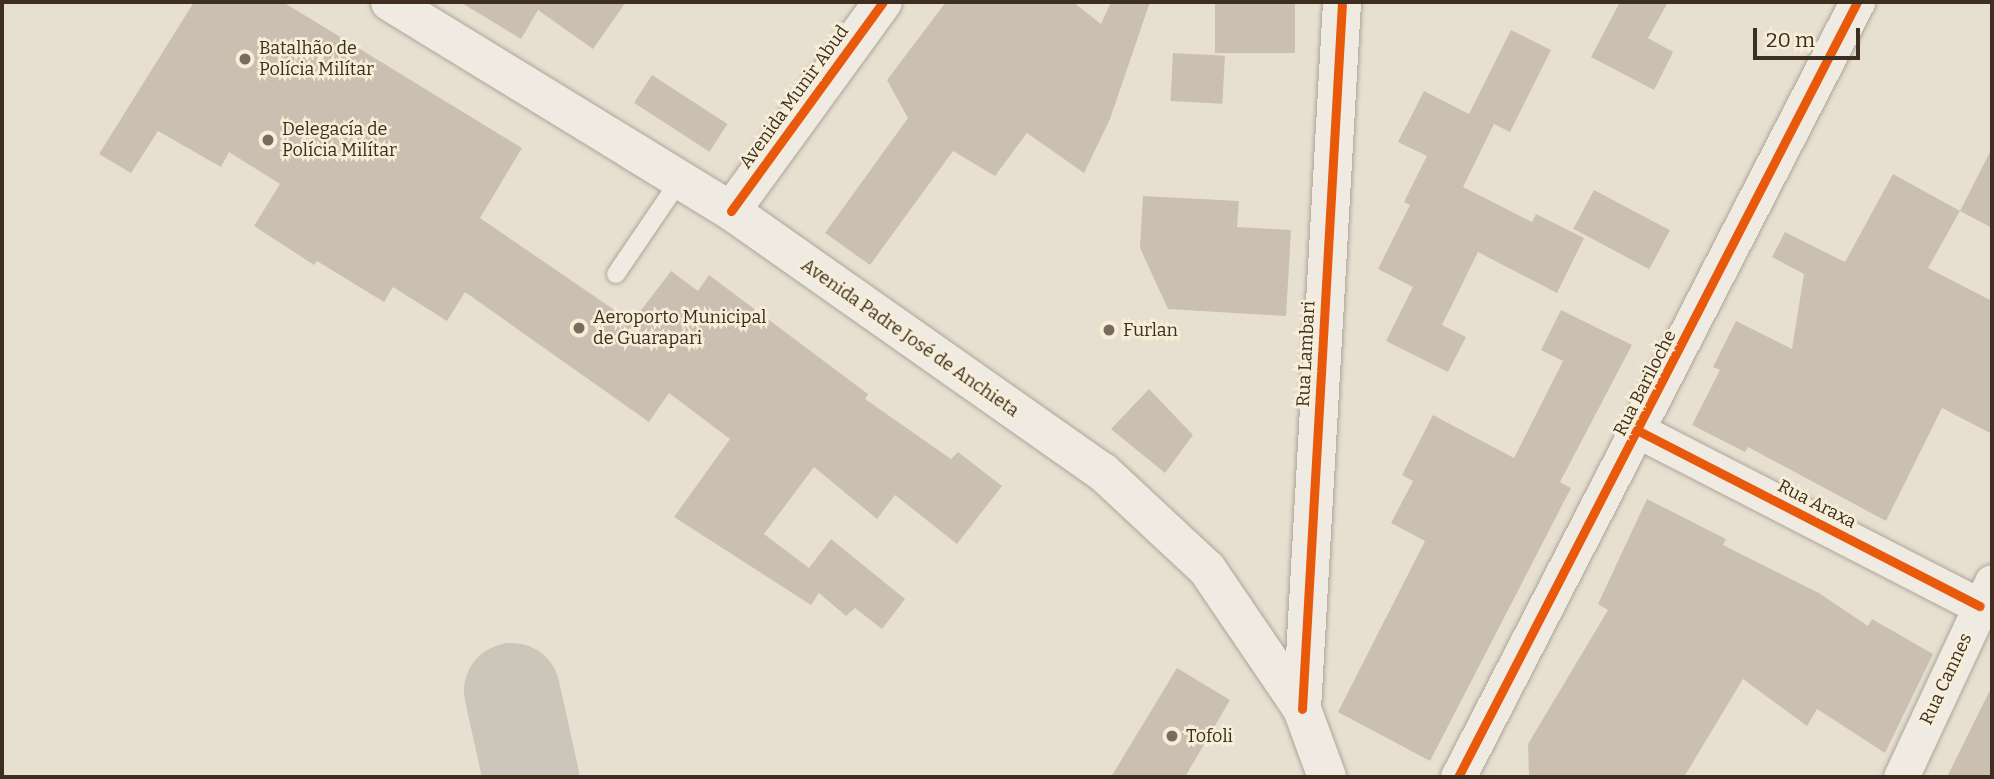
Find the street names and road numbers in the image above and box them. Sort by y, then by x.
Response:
street label: Avenida Munir Abud [735,21,853,173]
street label: Avenida Padre José de Anchieta [797,254,1023,422]
street label: Rua Lambari [1292,300,1320,408]
street label: Rua Bariloche [1609,327,1681,439]
street label: Rua Araxa [1774,475,1860,533]
street label: Rua Cannes [1915,630,1977,728]

